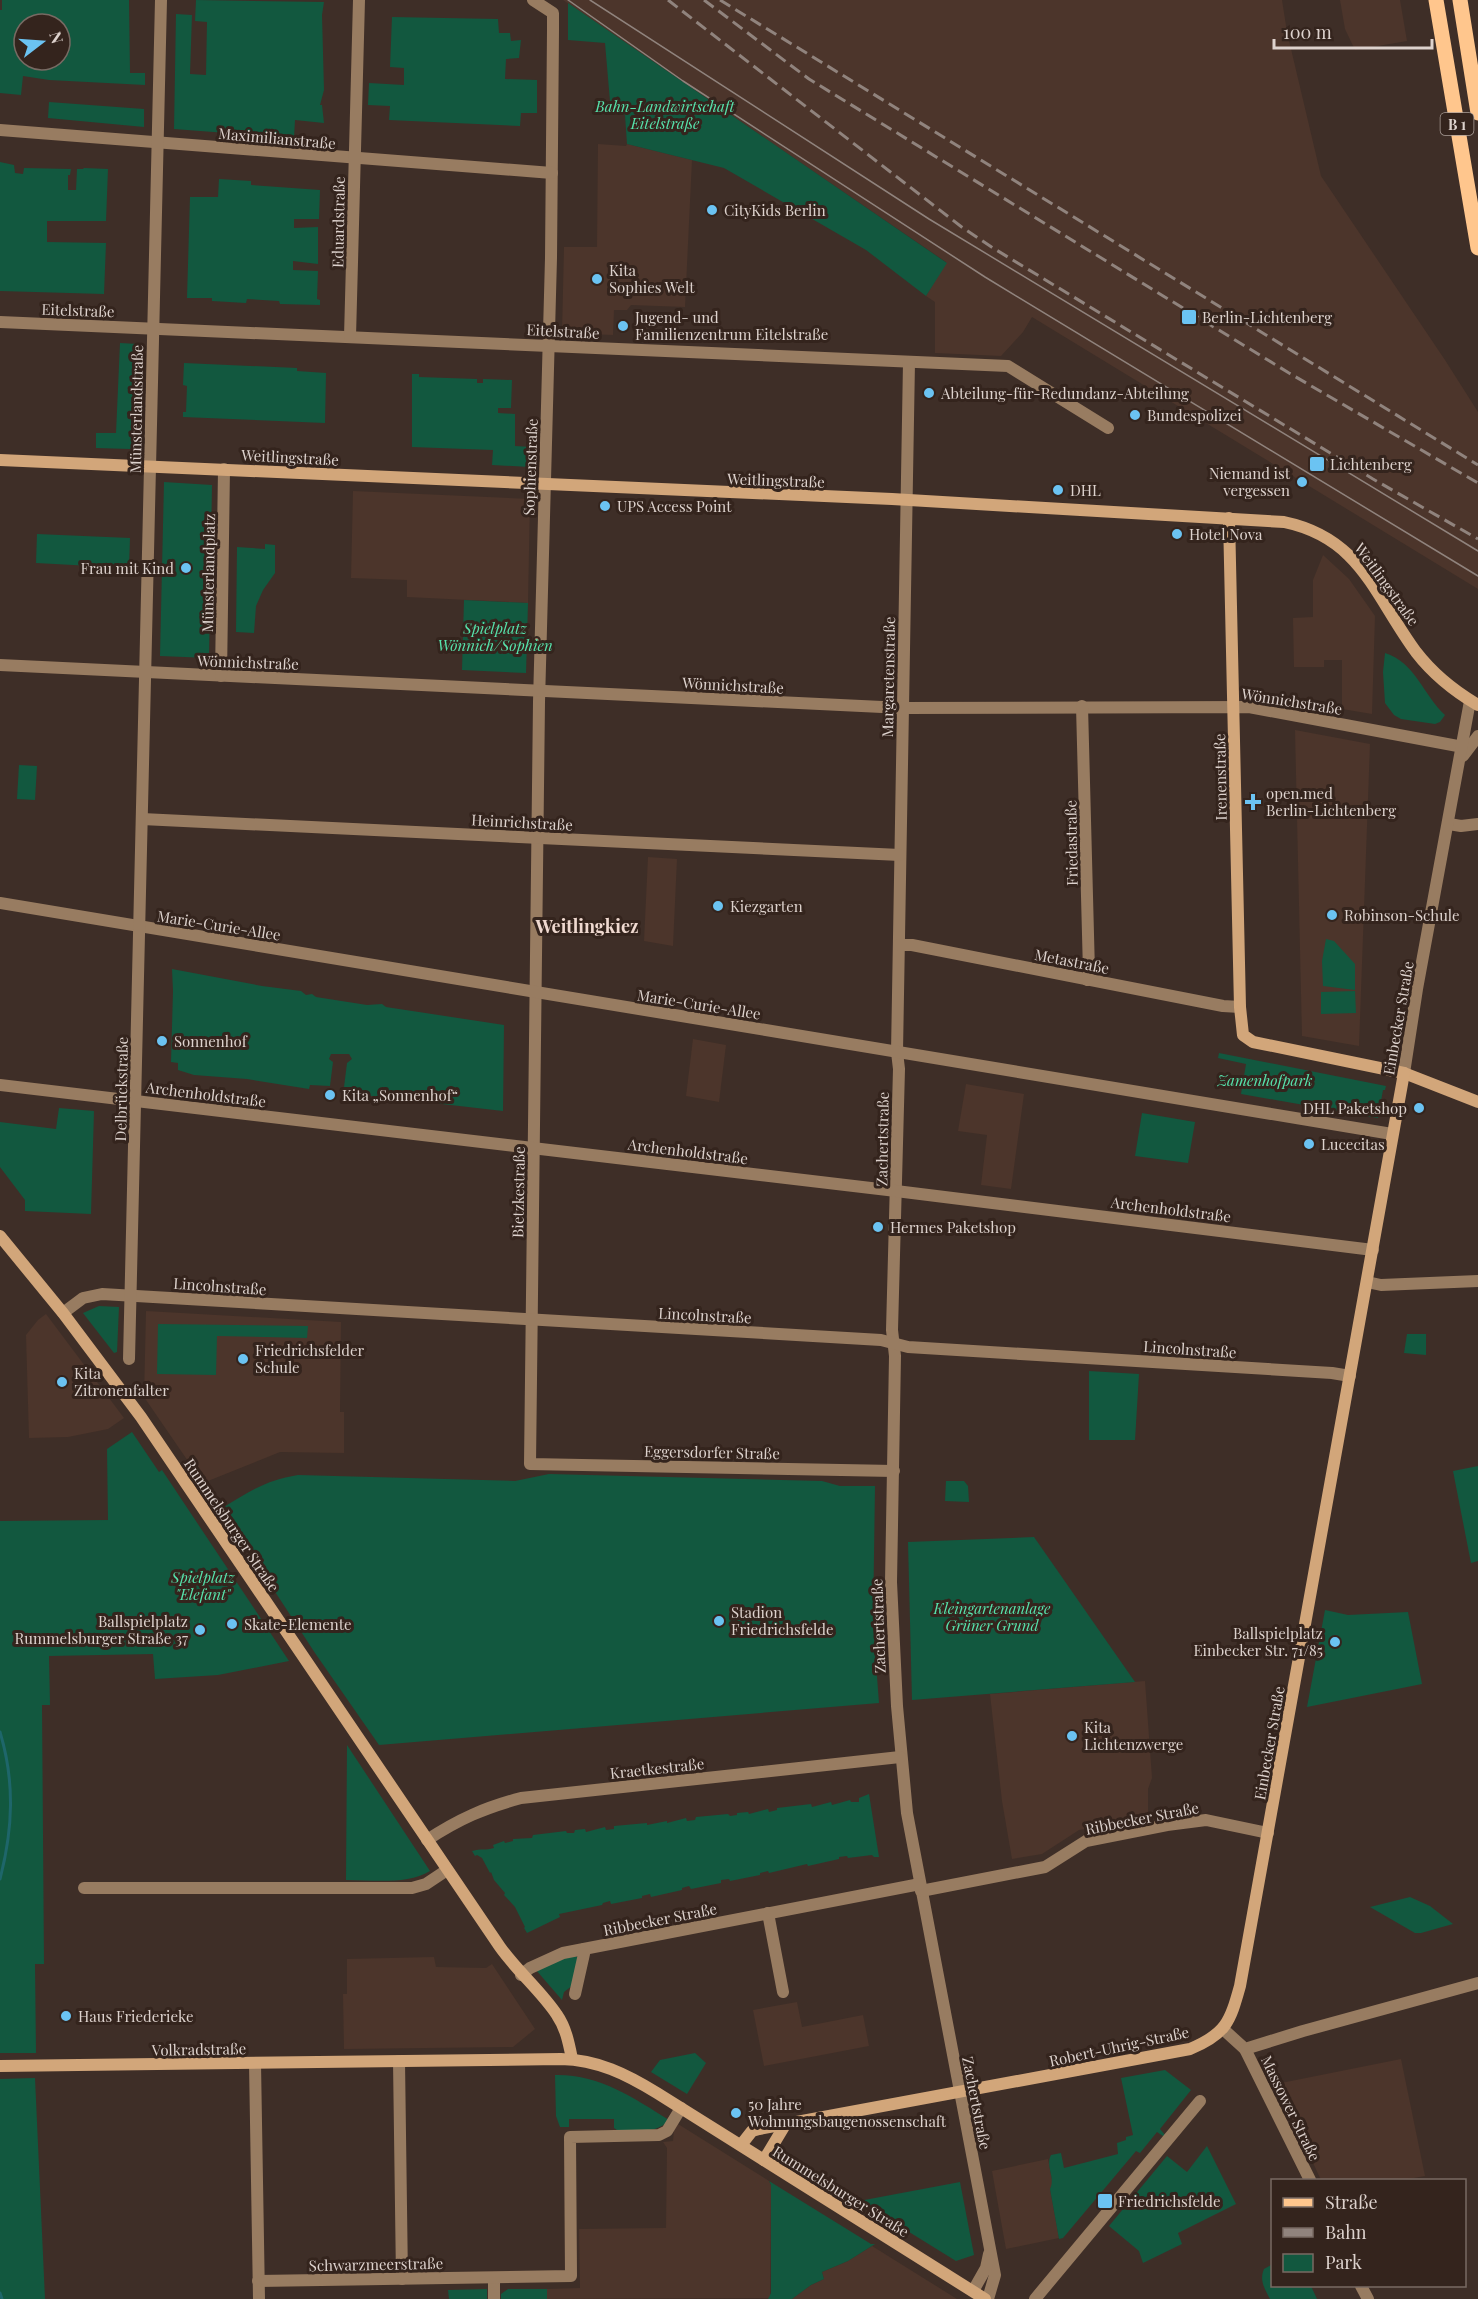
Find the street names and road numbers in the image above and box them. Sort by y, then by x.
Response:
road number: B 1 [1440,113,1474,135]
street label: Maximilianstraße [217,123,337,153]
street label: Eduardstraße [327,176,349,268]
street label: Eitelstraße [41,299,115,321]
street label: Eitelstraße [526,319,600,343]
street label: Münsterlandstraße [125,345,147,473]
street label: Sophienstraße [518,418,542,516]
street label: Weitlingstraße [240,444,339,470]
street label: Weitlingstraße [726,468,825,492]
street label: Münsterlandplatz [197,513,219,633]
street label: Weitlingstraße [1350,538,1424,629]
street label: Margaretenstraße [877,616,899,738]
street label: Wönnichstraße [196,650,299,674]
street label: Wönnichstraße [681,672,784,698]
street label: Wönnichstraße [1239,683,1344,719]
street label: Irenenstraße [1209,733,1231,821]
street label: Friedastraße [1060,800,1082,886]
street label: Heinrichstraße [471,809,573,835]
street label: Marie-Curie-Allee [156,905,282,945]
street label: Metastraße [1033,944,1111,978]
street label: Einbecker Straße [1378,960,1418,1076]
street label: Marie-Curie-Allee [636,984,762,1024]
street label: Delbrückstraße [110,1037,132,1141]
street label: Archenholdstraße [144,1077,267,1111]
street label: Zachertstraße [871,1092,893,1186]
street label: Archenholdstraße [626,1134,749,1168]
street label: Bietzkestraße [507,1146,529,1238]
street label: Archenholdstraße [1109,1192,1232,1226]
street label: Lincolnstraße [173,1273,267,1299]
street label: Lincolnstraße [658,1303,752,1327]
street label: Lincolnstraße [1143,1336,1237,1362]
street label: Eggersdorfer Straße [644,1441,780,1463]
street label: Rummelsburger Straße [180,1454,284,1596]
street label: Zachertstraße [866,1578,890,1674]
street label: Einbecker Straße [1249,1685,1289,1801]
street label: Kraetkestraße [609,1753,705,1783]
street label: Ribbecker Straße [1083,1797,1201,1839]
street label: Ribbecker Straße [601,1898,719,1940]
street label: Robert-Uhrig-Straße [1047,2021,1191,2071]
street label: Volkradstraße [151,2038,246,2060]
street label: Massower Straße [1257,2052,1325,2164]
street label: Zachertstraße [958,2055,996,2151]
street label: Rummelsburger Straße [769,2141,913,2241]
street label: Schwarzmeerstraße [309,2253,443,2275]

